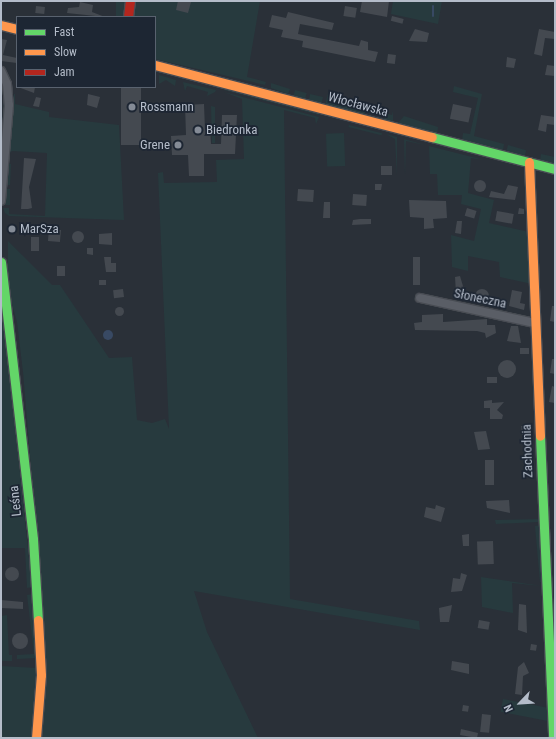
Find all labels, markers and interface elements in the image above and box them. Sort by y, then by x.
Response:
legend [16,16,156,88]
text: Fast [54,25,74,39]
text: Slow [54,45,77,59]
text: Jam [54,65,75,79]
street label: Włocławska [326,89,390,121]
place label: Rossmann [140,99,194,115]
marker: Rossmann [127,102,137,112]
place label: Biedronka [206,122,257,138]
marker: Biedronka [193,125,203,135]
place label: Grene [140,137,170,153]
marker: Grene [173,140,183,150]
place label: MarSza [20,221,59,237]
marker: MarSza [7,224,17,234]
street label: Słoneczna [452,286,508,312]
street label: Zachodnia [519,424,537,478]
street label: Leśna [7,485,25,517]
north arrow [500,683,540,723]
text: N [501,702,516,714]

